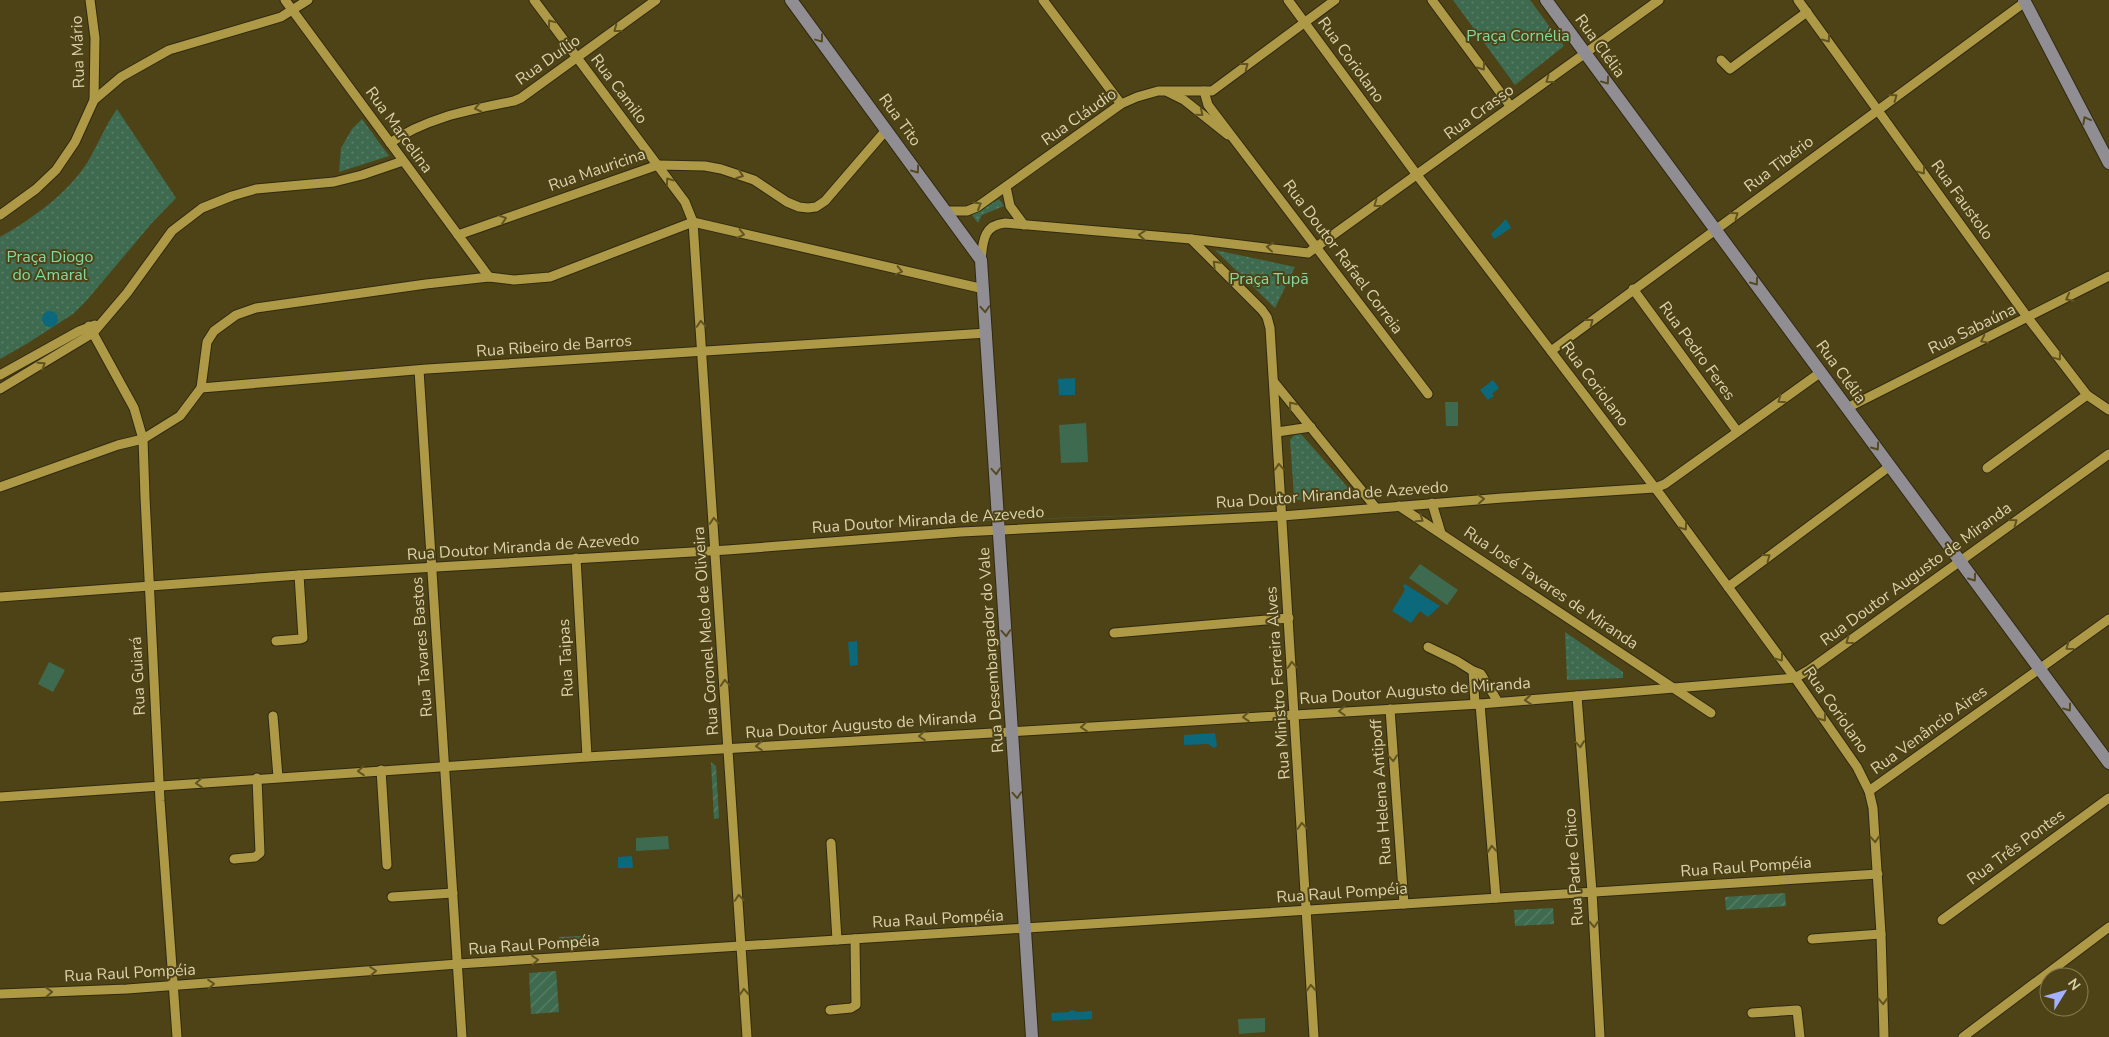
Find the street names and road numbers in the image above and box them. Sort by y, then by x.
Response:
street label: Rua Clélia [1570,10,1630,82]
street label: Rua Coriolano [1312,13,1390,107]
street label: Rua Mário [66,15,90,89]
street label: Rua Duílio [511,30,585,90]
street label: Rua Camilo [585,50,653,129]
street label: Rua Crasso [1440,79,1518,145]
street label: Rua Marcelina [360,82,438,178]
street label: Rua Cláudio [1037,83,1121,151]
street label: Rua Tito [873,89,927,151]
street label: Rua Tibério [1740,131,1818,197]
street label: Rua Mauricina [545,143,649,197]
street label: Rua Faustolo [1926,156,1999,244]
street label: Rua Doutor Rafael Correia [1278,175,1408,339]
street label: Rua Pedro Feres [1654,297,1740,405]
street label: Rua Sabaúna [1925,298,2019,360]
street label: Rua Ribeiro de Barros [475,330,633,362]
street label: Rua Clélia [1811,336,1871,408]
street label: Rua Coriolano [1556,337,1634,431]
street label: Rua Doutor Miranda de Azevedo [1215,476,1449,514]
street label: Rua Doutor Augusto de Miranda [1816,497,2016,651]
street label: Rua Doutor Miranda de Azevedo [811,501,1045,539]
street label: Rua José Tavares de Miranda [1459,521,1643,655]
street label: Rua Coronel Melo de Oliveira [688,526,724,736]
street label: Rua Doutor Miranda de Azevedo [406,528,640,566]
street label: Rua Desembargador do Vale [973,546,1009,754]
street label: Rua Tavares Bastos [406,576,438,718]
street label: Rua Ministro Ferreira Alves [1260,586,1296,780]
street label: Rua Taipas [553,618,579,698]
street label: Rua Guiará [125,636,151,716]
street label: Rua Coriolano [1798,662,1874,758]
street label: Rua Doutor Augusto de Miranda [1299,672,1531,710]
street label: Rua Venâncio Aires [1866,680,1992,780]
street label: Rua Doutor Augusto de Miranda [745,706,977,744]
street label: Rua Helena Antipoff [1365,718,1397,866]
street label: Rua Três Pontes [1963,804,2069,890]
street label: Rua Padre Chico [1559,807,1589,927]
street label: Rua Raul Pompéia [1680,851,1812,883]
street label: Rua Raul Pompéia [1276,877,1408,909]
street label: Rua Raul Pompéia [872,905,1004,933]
street label: Rua Raul Pompéia [468,929,600,961]
street label: Rua Raul Pompéia [64,959,196,987]

